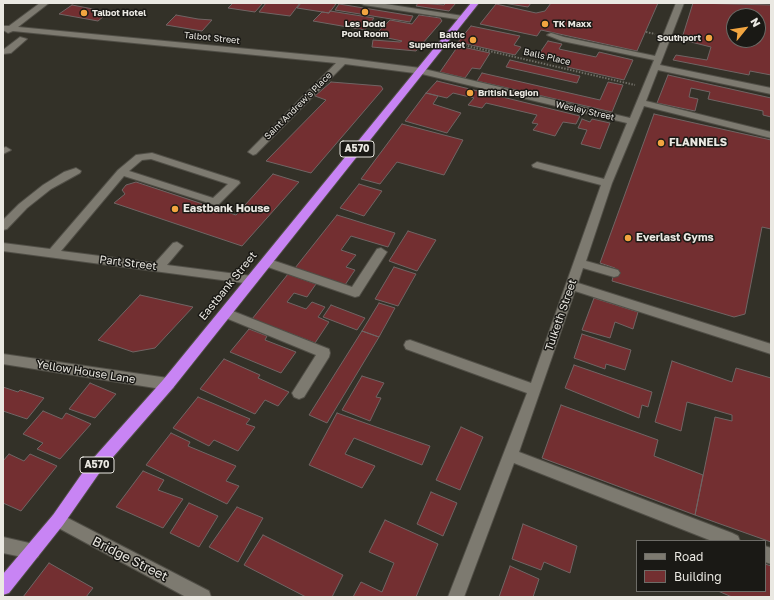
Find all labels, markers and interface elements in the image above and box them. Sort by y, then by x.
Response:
marker: Les Dodd Pool Room [360,7,370,17]
marker: Talbot Hotel [79,8,89,18]
place label: Talbot Hotel [92,8,146,18]
north arrow [726,8,766,48]
text: N [748,15,764,29]
place label: Les Dodd Pool Room [342,19,388,40]
marker: TK Maxx [540,19,550,29]
place label: TK Maxx [553,19,591,29]
street label: Talbot Street [184,30,240,46]
place label: Baltic Supermarket [409,30,465,51]
place label: Southport [657,33,701,43]
marker: Southport [704,33,714,43]
marker: Baltic Supermarket [468,35,478,45]
street label: Balls Place [522,46,572,68]
street label: Saint Andrew's Place [262,70,334,142]
marker: British Legion [465,88,475,98]
place label: British Legion [478,88,538,98]
street label: Wesley Street [555,99,615,123]
place label: FLANNELS [669,136,727,150]
marker: FLANNELS [656,138,666,148]
road number: A570 [340,141,374,157]
place label: Eastbank House [183,202,270,216]
marker: Eastbank House [170,204,180,214]
place label: Everlast Gyms [636,231,714,245]
marker: Everlast Gyms [623,233,633,243]
street label: Eastbank Street [196,249,260,323]
street label: Part Street [99,253,157,273]
street label: Tulketh Street [543,277,579,353]
street label: Yellow House Lane [36,358,136,386]
road number: A570 [80,457,114,473]
street label: Bridge Street [90,533,170,585]
legend [636,540,766,592]
text: Road [674,549,703,564]
text: Building [674,569,722,584]

